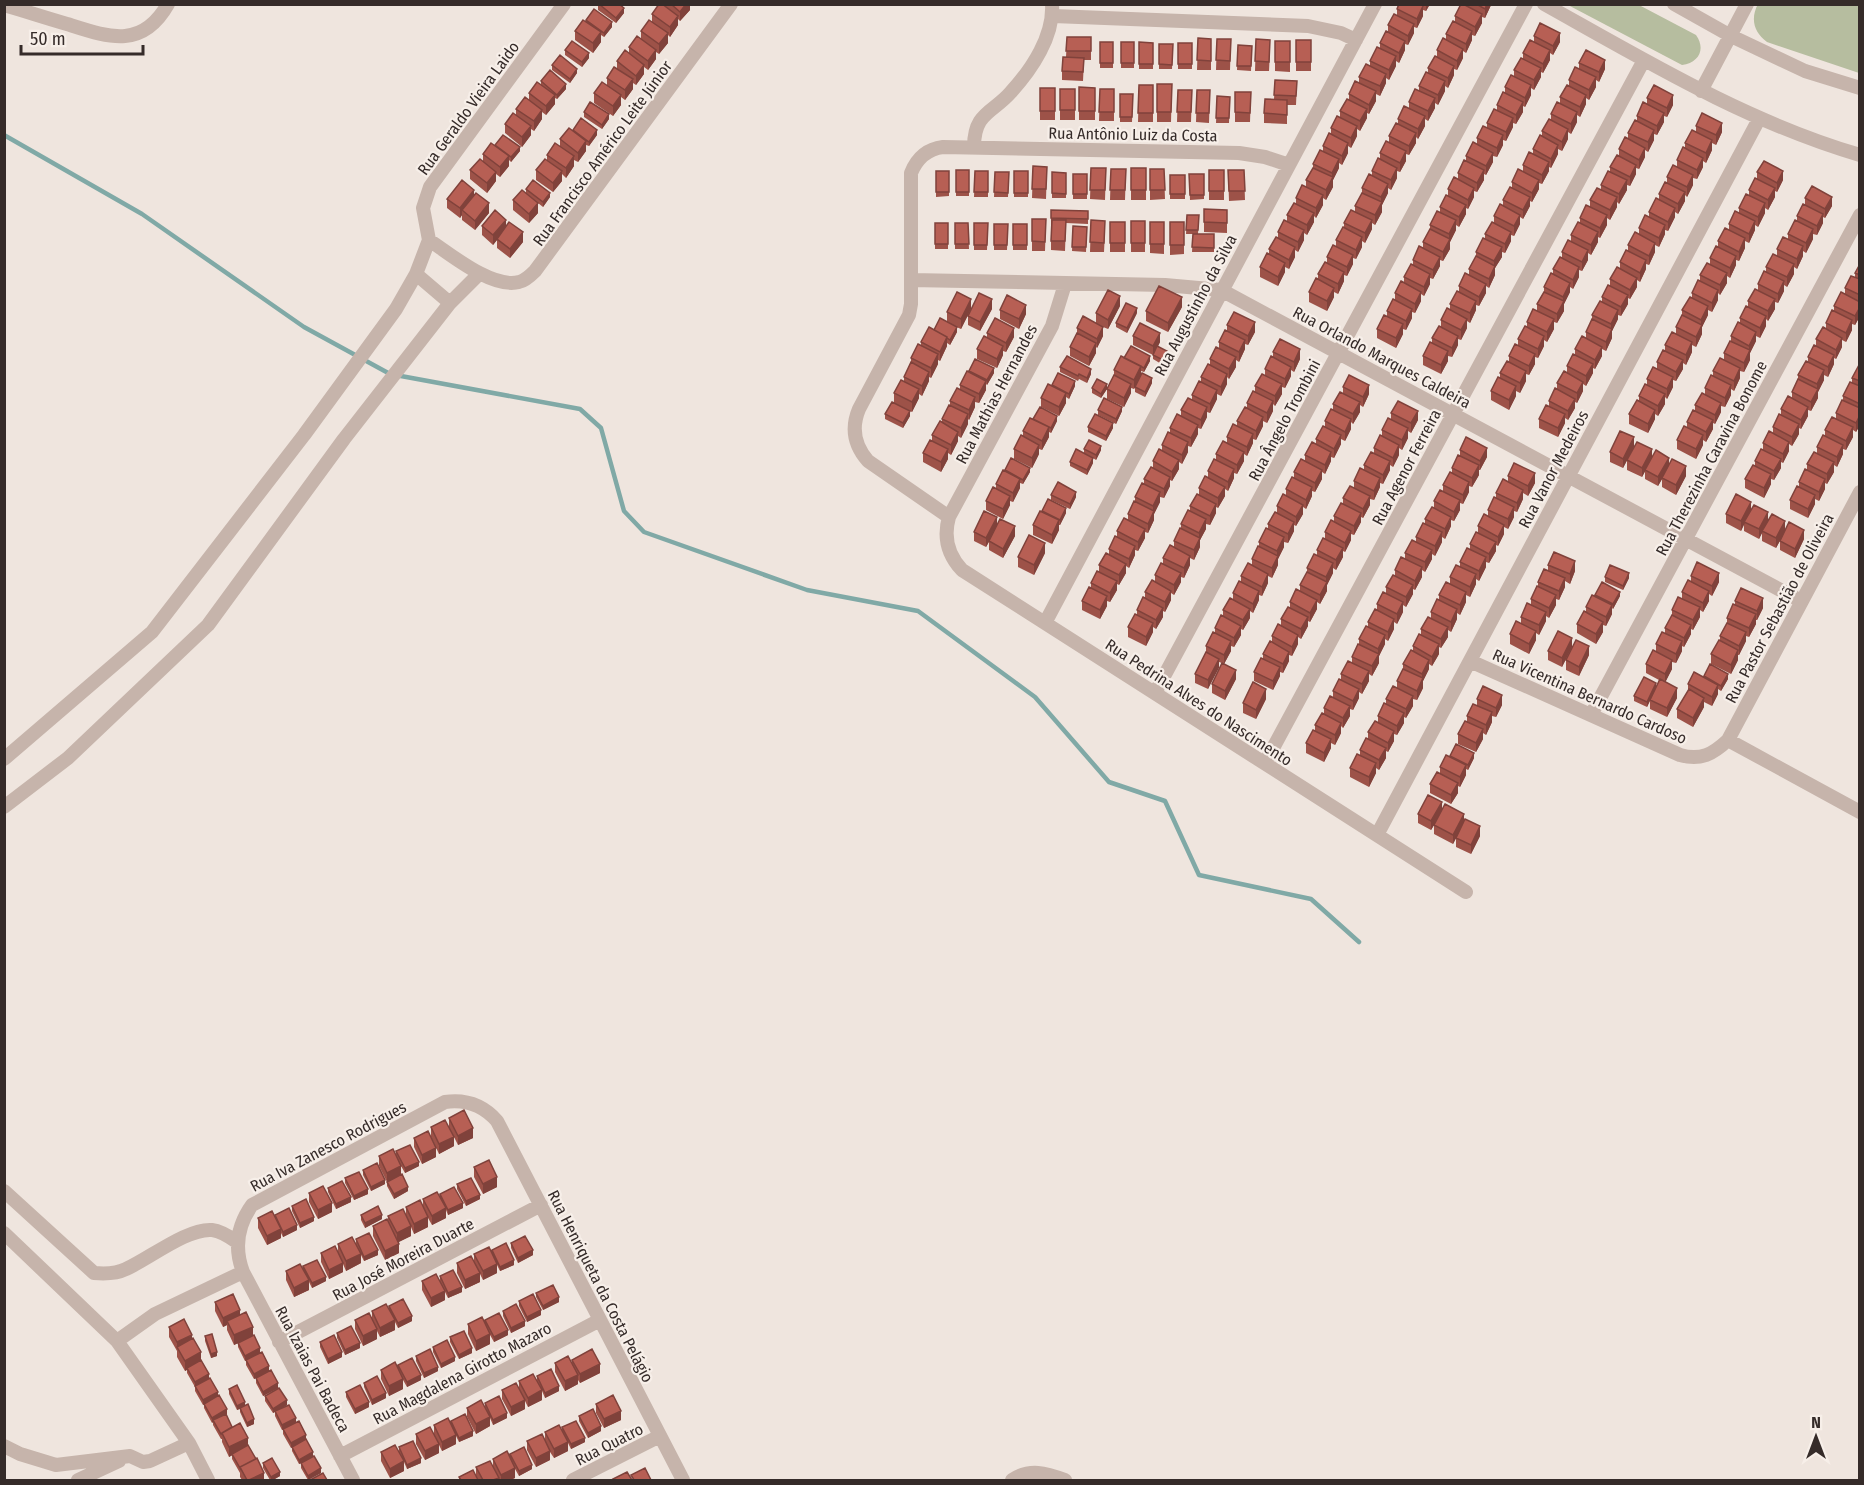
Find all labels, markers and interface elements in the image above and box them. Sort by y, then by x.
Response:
scale bar [21,18,142,56]
text: 50 m [30,28,66,50]
street label: Rua Geraldo Vieira Laido [414,38,523,179]
street label: Rua Francisco Américo Leite Júnior [529,57,676,250]
street label: Rua Antônio Luiz da Costa [1048,124,1218,145]
street label: Rua Augustinho da Silva [1150,231,1241,379]
street label: Rua Orlando Marques Caldeira [1290,302,1474,413]
street label: Rua Mathias Hernandes [952,321,1041,467]
street label: Rua Ângelo Trombini [1244,356,1324,484]
street label: Rua Therezinha Caravina Bonome [1652,357,1771,559]
street label: Rua Agenor Ferreira [1368,406,1445,528]
street label: Rua Vanor Medeiros [1514,407,1593,531]
street label: Rua Pastor Sebastião de Oliveira [1721,510,1838,706]
street label: Rua Pedrina Alves do Nascimento [1102,635,1296,770]
street label: Rua Vicentina Bernardo Cardoso [1490,645,1690,748]
street label: Rua Iva Zanesco Rodrigues [247,1097,410,1196]
street label: Rua Henriqueta da Costa Pelágio [544,1187,657,1386]
street label: Rua José Moreira Duarte [329,1214,477,1305]
street label: Rua Izaias Pai Badeca [271,1303,354,1436]
street label: Rua Magdalena Girotto Mazaro [370,1318,555,1429]
north arrow [1786,1407,1846,1467]
text: N [1811,1413,1821,1432]
street label: Rua Quatro [572,1419,646,1470]

